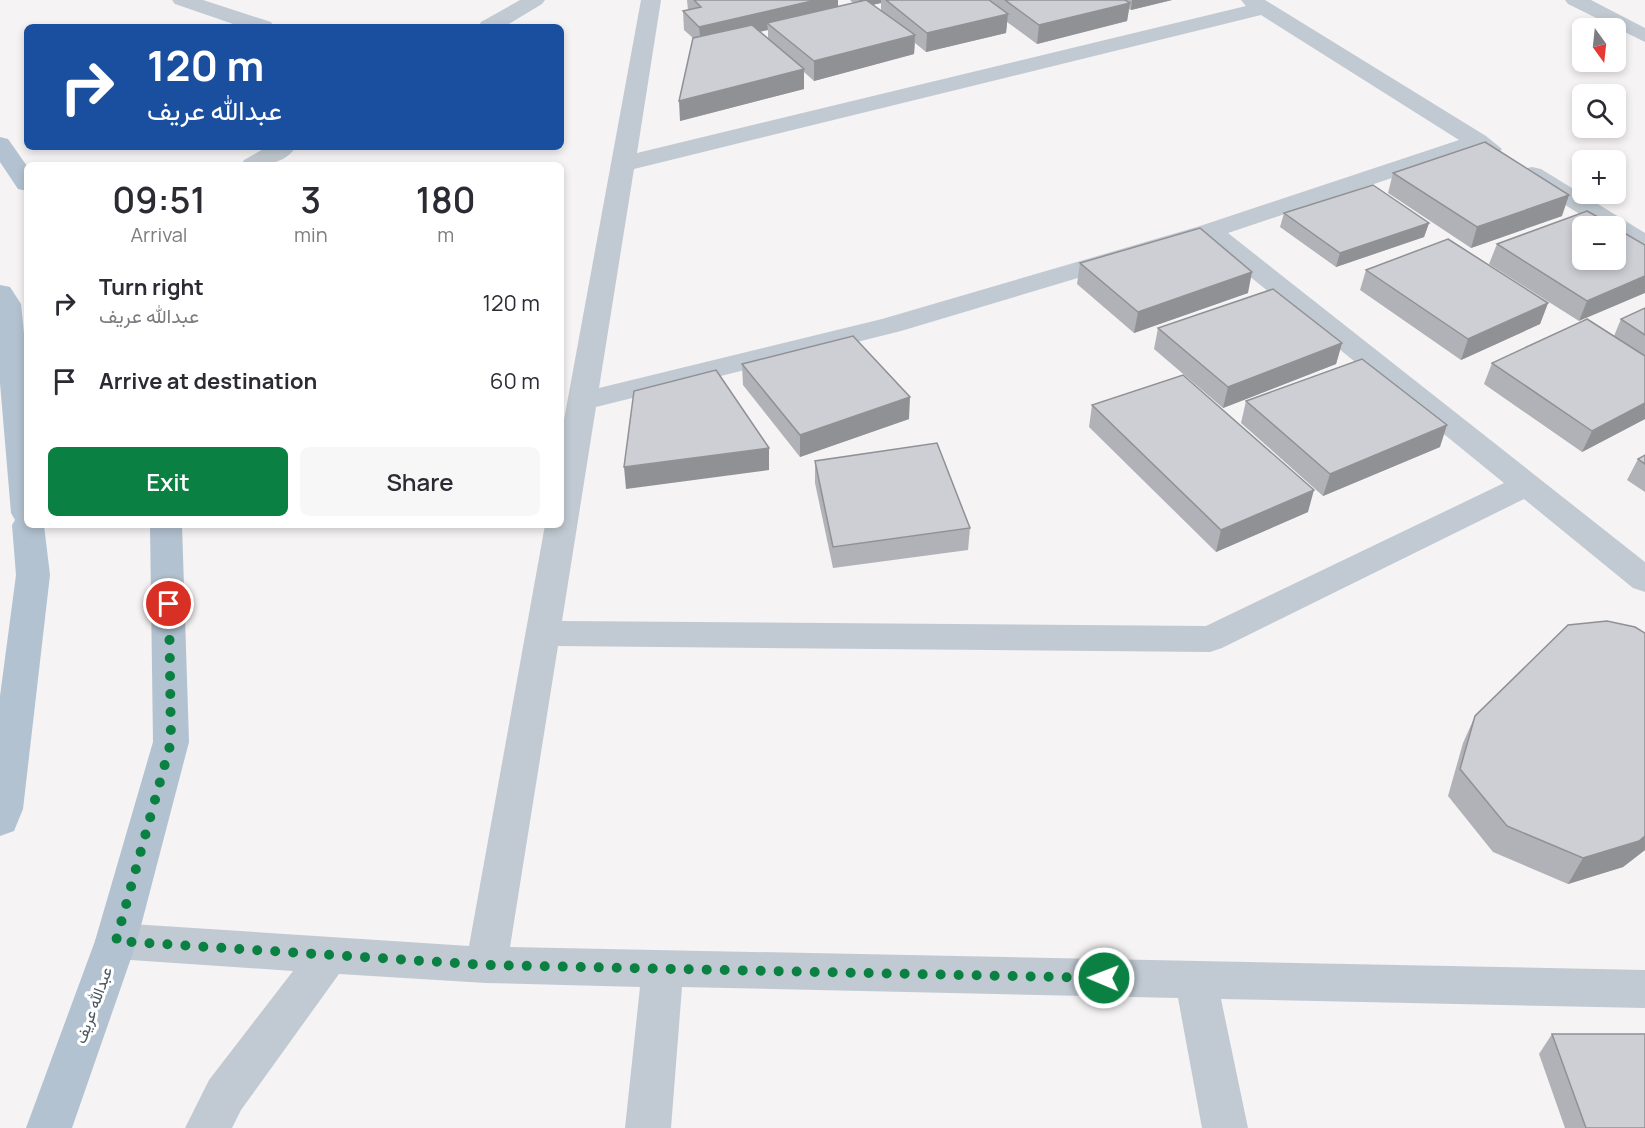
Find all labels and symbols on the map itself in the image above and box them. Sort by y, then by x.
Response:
north arrow [1572,18,1626,72]
pin [143,578,194,629]
position arrow [1072,946,1136,1010]
street label: عبدالله عريف [69,964,117,1046]

